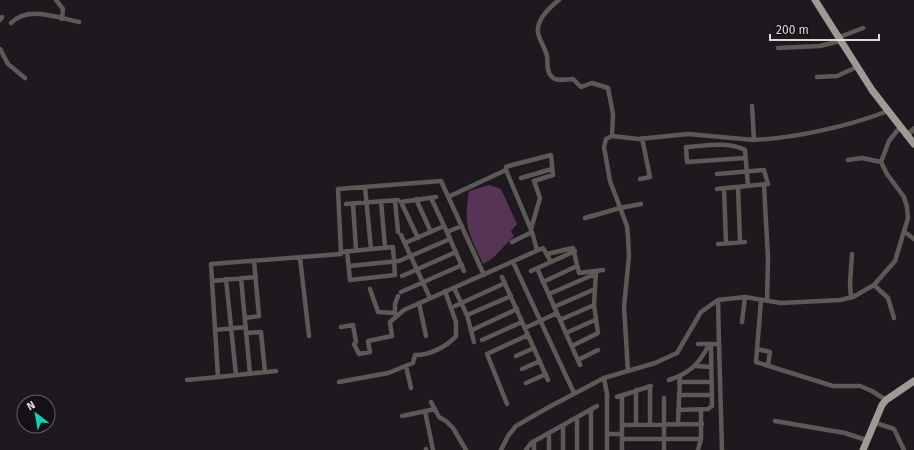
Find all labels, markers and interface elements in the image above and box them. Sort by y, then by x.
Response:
scale bar [770,16,879,42]
text: 200 m [776,23,809,37]
north arrow [16,394,56,434]
text: N [25,398,38,413]

